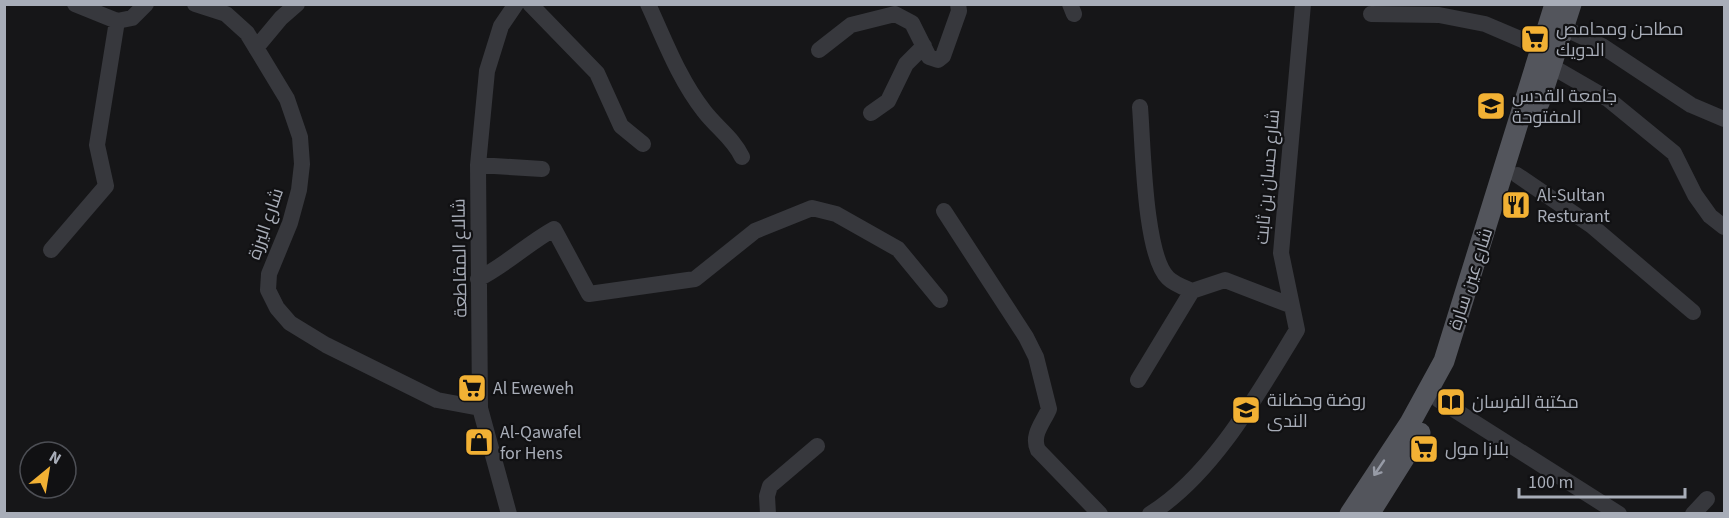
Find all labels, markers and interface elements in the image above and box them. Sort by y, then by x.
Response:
place label: مطاحن ومحامص الدويك [1556,17,1684,63]
supermarket icon: مطاحن ومحامص الدويك [1519,23,1551,55]
place label: جامعة القدس المفتوحة [1512,84,1617,130]
school or university icon: جامعة القدس المفتوحة [1475,90,1507,122]
street label: شارع حسان بن ثابت [1250,108,1286,246]
place label: Al-Sultan Resturant [1537,183,1610,229]
street label: شارع اليرزة [242,185,290,263]
restaurant icon: Al-Sultan Resturant [1500,189,1532,221]
street label: شالاع المقاطعة [446,198,474,318]
street label: شارع عين سارة [1443,225,1499,333]
supermarket icon: Al Eweweh [456,372,488,404]
place label: Al Eweweh [493,376,574,401]
library icon: مكتبة الفرسان [1435,386,1467,418]
place label: روضة وحضانة الندى [1267,388,1366,434]
place label: مكتبة الفرسان [1472,390,1579,415]
school or university icon: روضة وحضانة الندى [1230,394,1262,426]
place label: Al-Qawafel for Hens [500,420,581,466]
shop icon: Al-Qawafel for Hens [463,426,495,458]
supermarket icon: بلازا مول [1408,433,1440,465]
place label: بلازا مول [1445,437,1509,462]
north arrow [18,440,78,500]
text: N [45,446,65,470]
one-way arrow [1373,460,1386,477]
scale bar [1519,461,1686,499]
text: 100 m [1528,470,1573,495]

